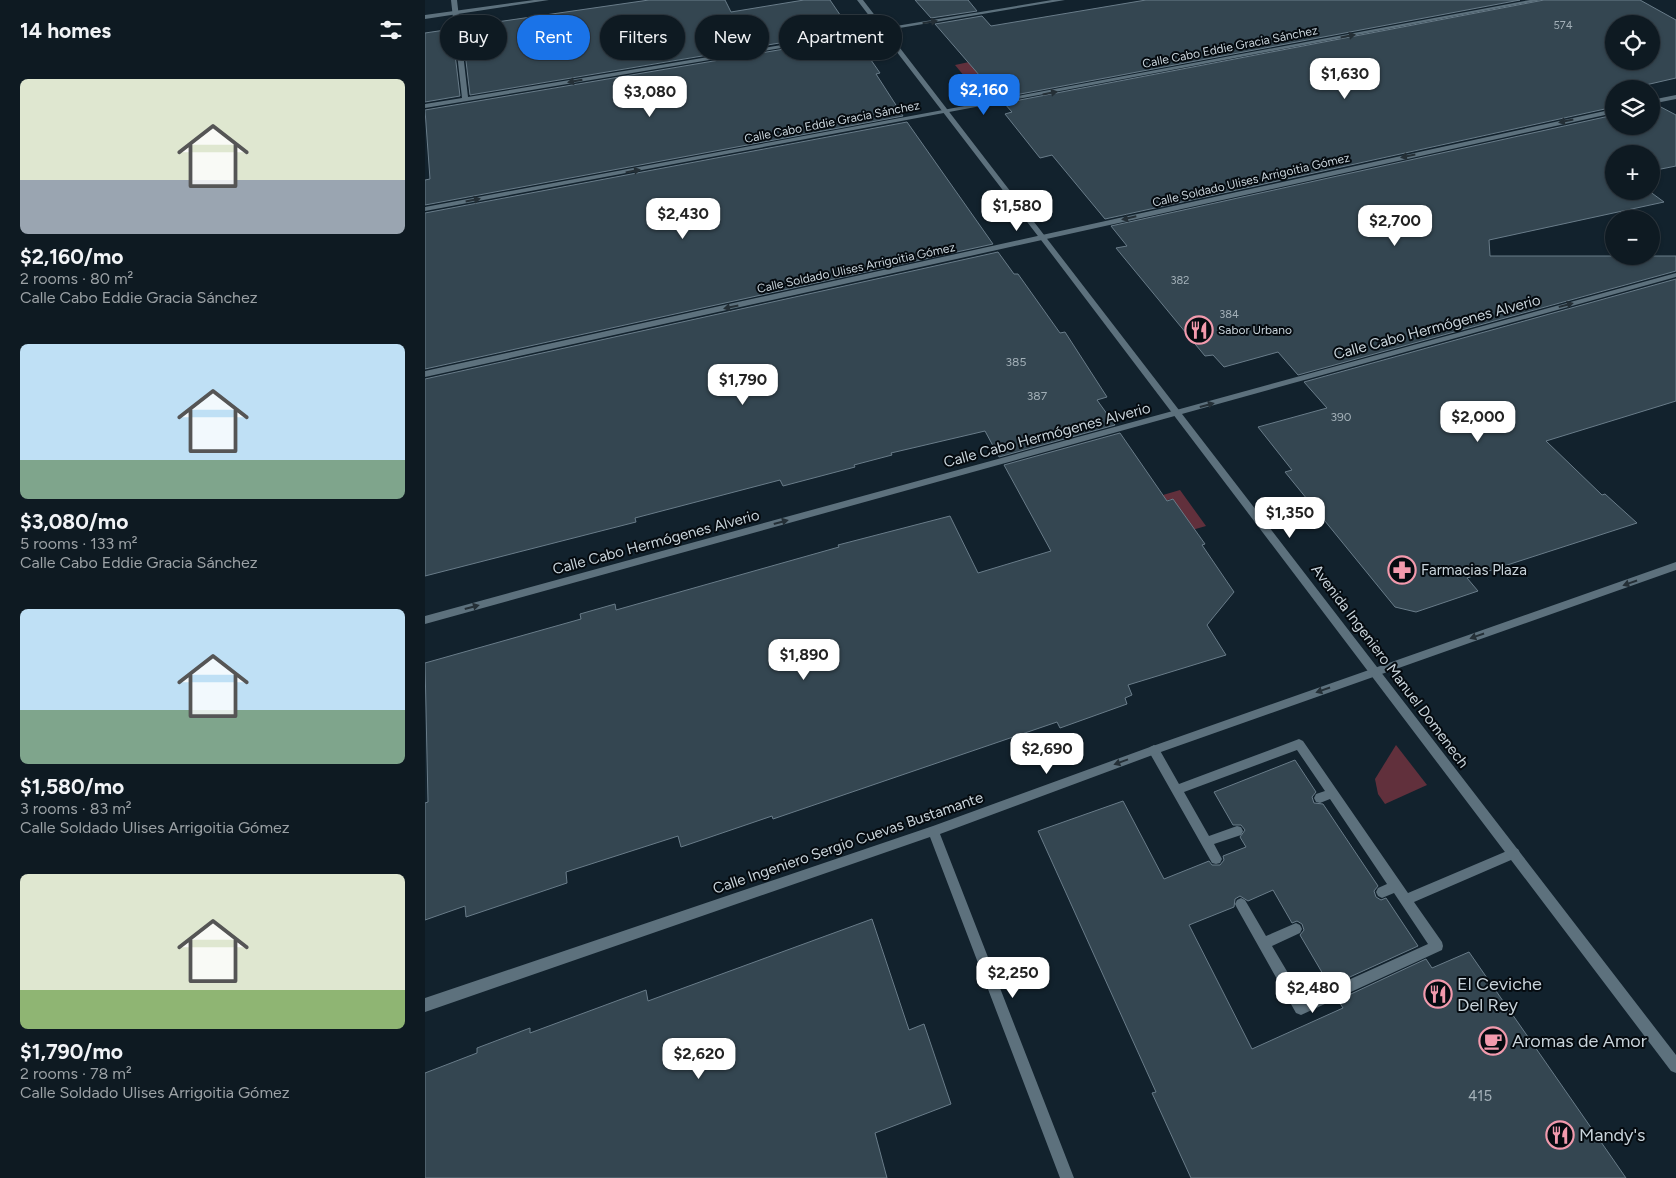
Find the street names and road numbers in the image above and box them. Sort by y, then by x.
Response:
street label: Calle Cabo Eddie Gracia Sánchez [1141,23,1319,71]
street label: Calle Cabo Eddie Gracia Sánchez [743,98,921,146]
street label: Calle Soldado Ulises Arrigoitia Gómez [1151,150,1351,210]
street label: Calle Soldado Ulises Arrigoitia Gómez [756,240,956,296]
street label: Calle Cabo Hermógenes Alverio [1332,291,1543,363]
street label: Calle Cabo Hermógenes Alverio [942,399,1153,471]
street label: Calle Cabo Hermógenes Alverio [551,506,762,578]
street label: Avenida Ingeniero Manuel Domenech [1308,561,1472,771]
street label: Calle Ingeniero Sergio Cuevas Bustamante [711,788,985,898]

